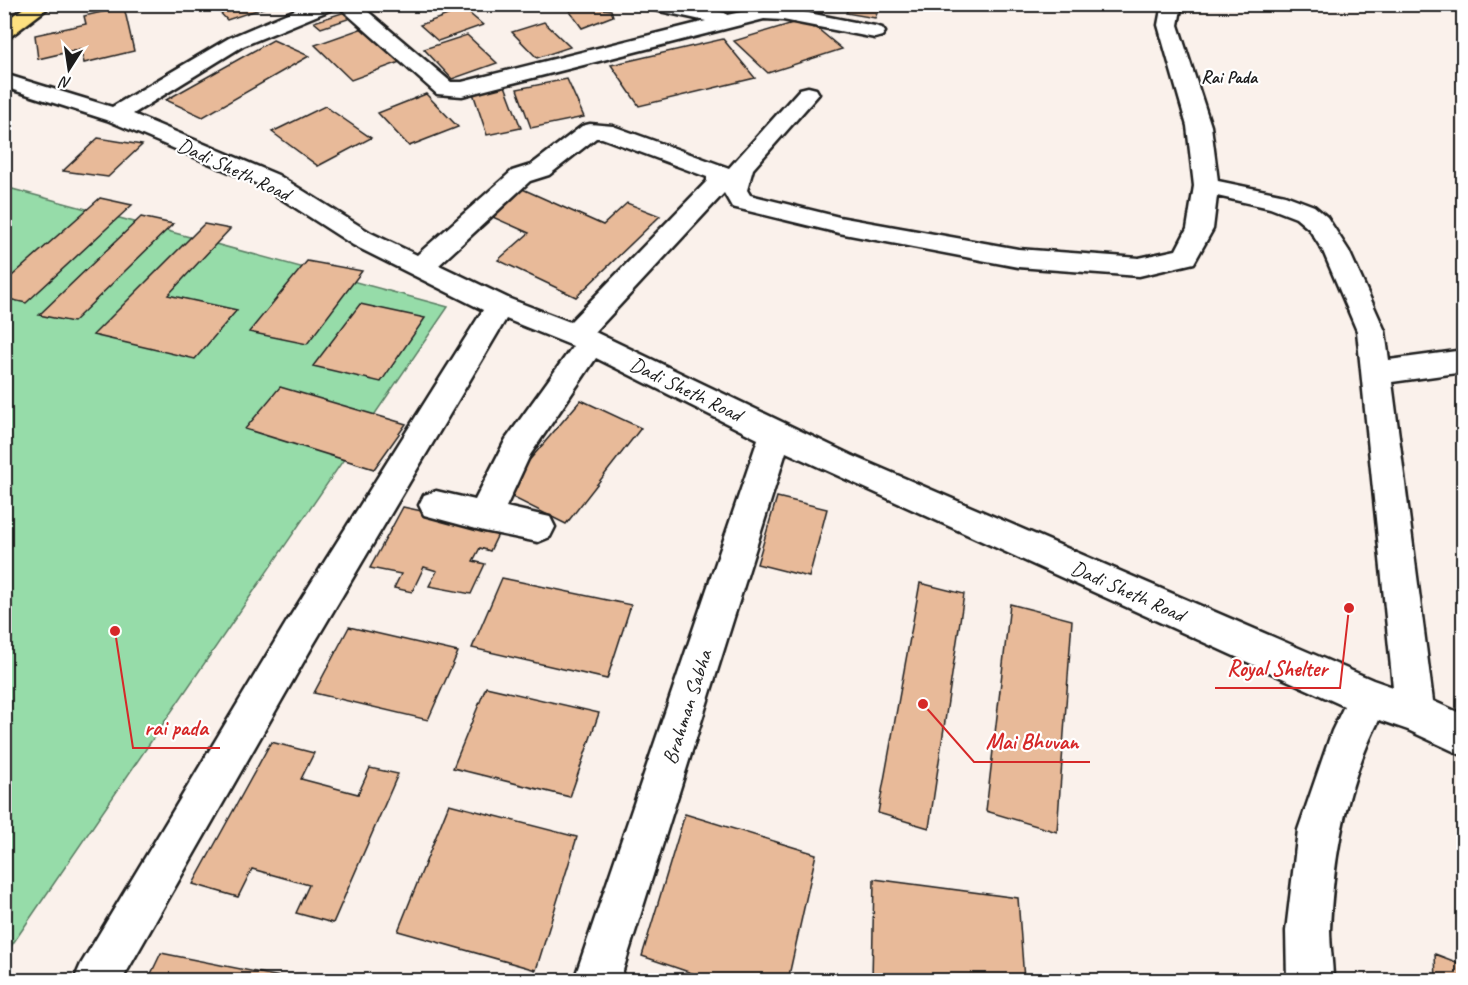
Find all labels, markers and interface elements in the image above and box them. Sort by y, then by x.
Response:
north arrow [39,39,99,99]
district label: Rai Pada [1201,66,1259,88]
text: N [56,71,73,94]
street label: Dadi Sheth Road [174,132,298,208]
street label: Dadi Sheth Road [626,351,750,429]
street label: Dadi Sheth Road [1067,554,1192,629]
street label: Brahman Sabha [656,645,718,767]
callout: Royal Shelter [1215,648,1340,688]
text: Royal Shelter [1227,655,1329,683]
callout: rai pada [133,708,220,748]
text: rai pada [144,714,210,742]
callout: Mai Bhuvan [974,722,1090,762]
text: Mai Bhuvan [986,728,1080,756]

